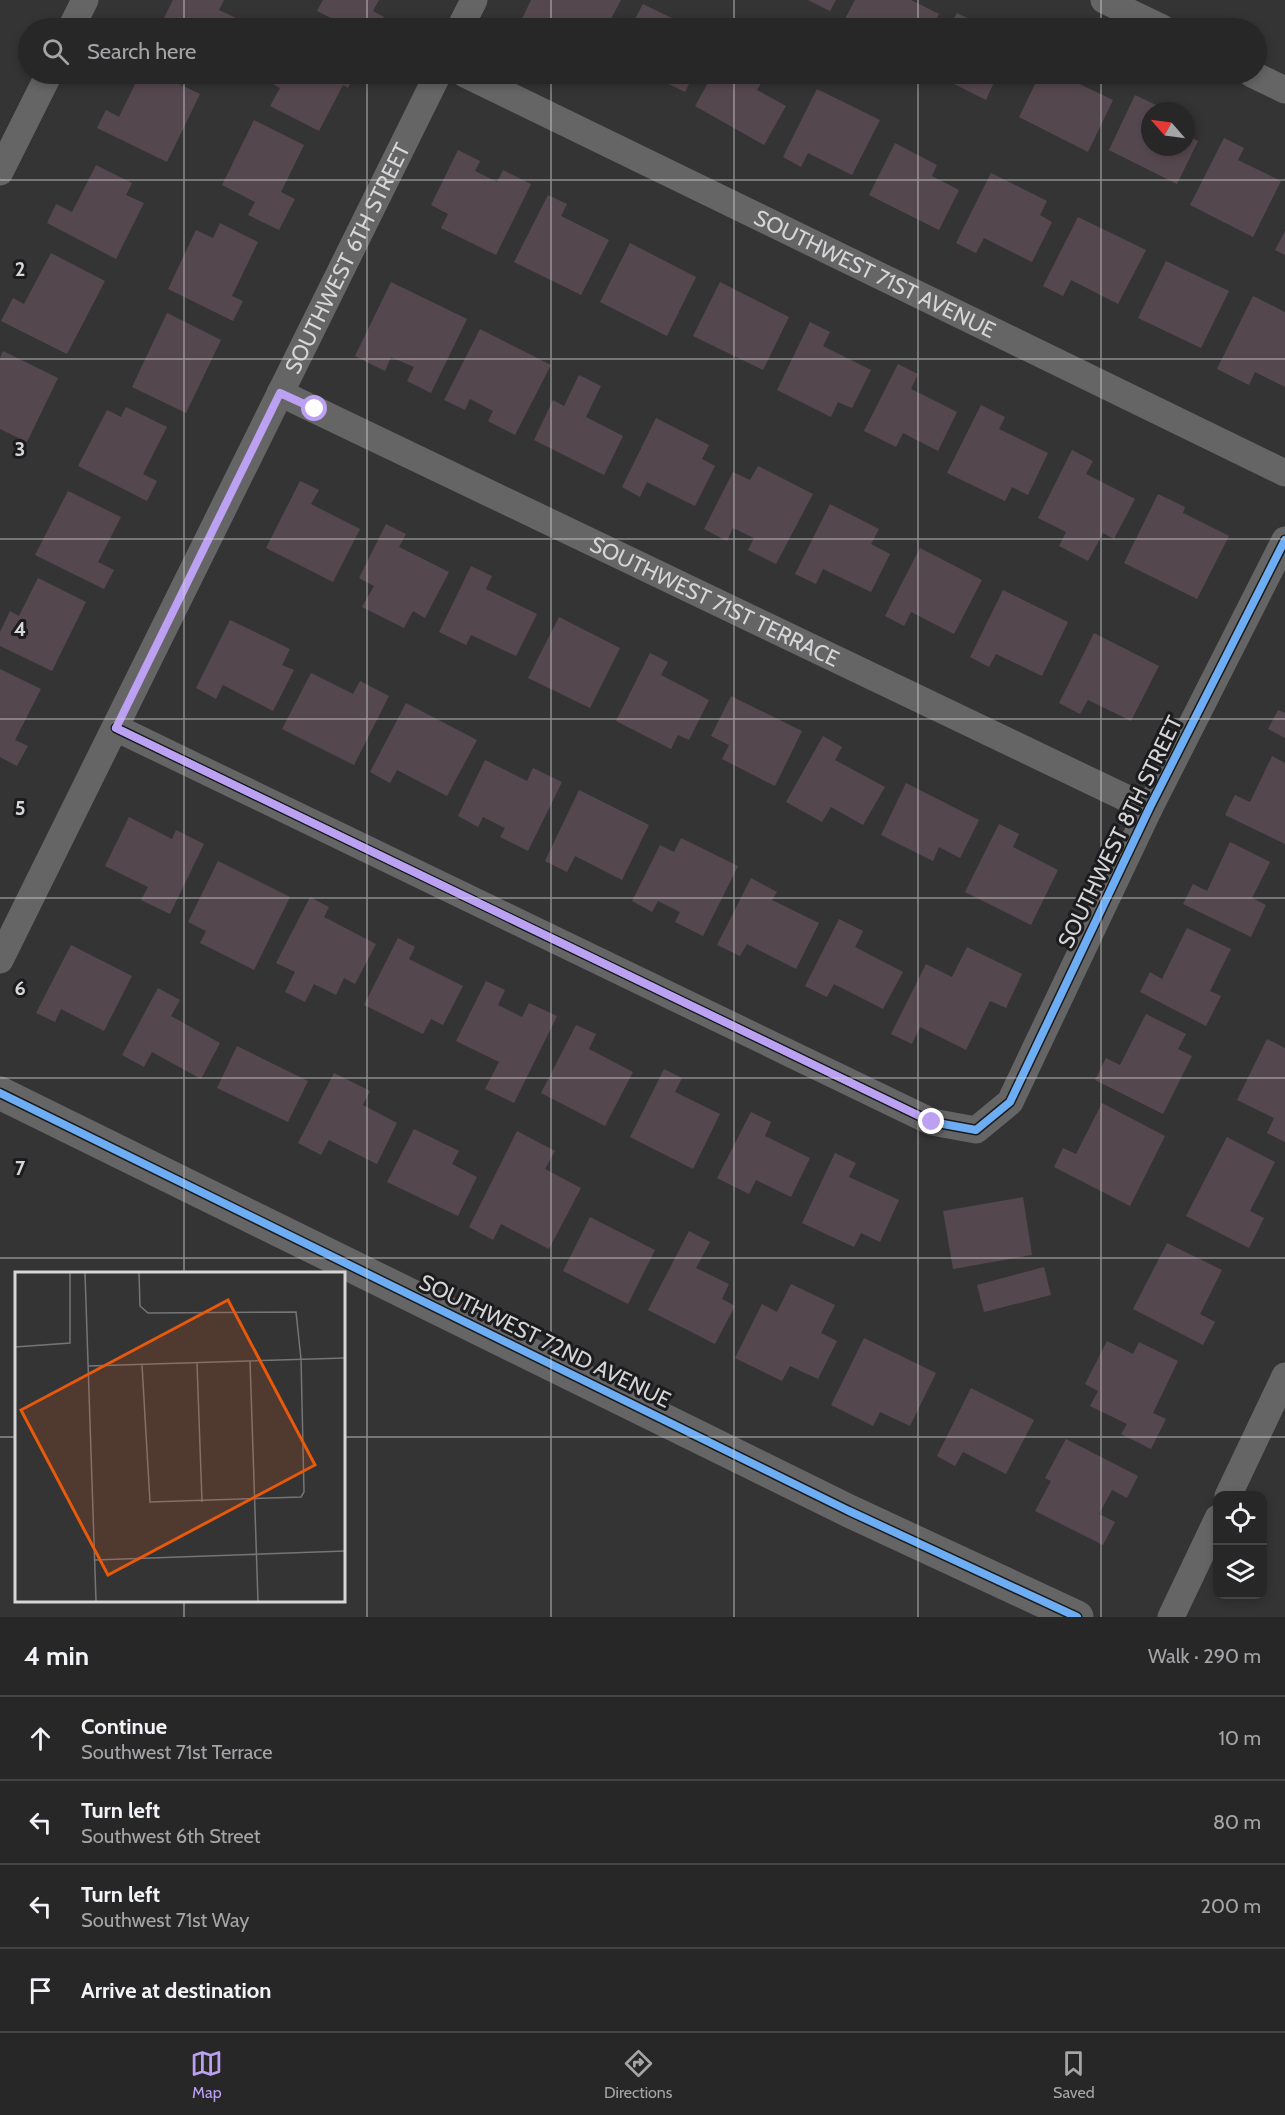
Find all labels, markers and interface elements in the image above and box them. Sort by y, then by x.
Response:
search box [18,18,1267,84]
icon: search [39,35,72,68]
text: Search here [87,38,196,65]
north arrow [1141,102,1195,156]
street label: SOUTHWEST 6TH STREET [279,138,415,378]
street label: SOUTHWEST 71ST AVENUE [750,203,1000,344]
text: 2 [15,257,25,281]
route start [301,395,327,421]
text: 3 [15,437,25,461]
street label: SOUTHWEST 71ST TERRACE [586,530,844,672]
text: 4 [14,617,26,641]
street label: SOUTHWEST 8TH STREET [1052,711,1188,952]
text: 5 [15,796,25,820]
text: 6 [14,976,26,1000]
route end [918,1108,944,1134]
text: 7 [15,1156,26,1180]
street label: SOUTHWEST 72ND AVENUE [415,1268,675,1414]
inset map [15,1272,345,1602]
map controls [1213,1491,1267,1599]
button: locate [1213,1491,1267,1545]
button: layers [1213,1545,1267,1599]
text: 4 min [24,1640,89,1672]
text: Walk · 290 m [1148,1644,1261,1668]
text: Continue [81,1713,167,1740]
icon: ahead [24,1722,57,1755]
text: 10 m [1218,1726,1261,1750]
text: Southwest 71st Terrace [81,1740,272,1764]
text: Turn left [81,1797,160,1824]
icon: left [24,1806,57,1839]
text: 80 m [1213,1810,1261,1834]
text: Southwest 6th Street [81,1824,261,1848]
text: Turn left [81,1881,160,1908]
icon: left [24,1890,57,1923]
text: 200 m [1201,1894,1261,1918]
text: Southwest 71st Way [81,1908,249,1932]
icon: arrive [24,1974,57,2007]
text: Arrive at destination [81,1977,271,2004]
tab: Map [190,2047,223,2102]
tab: Directions [604,2047,672,2102]
tab: Saved [1053,2047,1095,2102]

